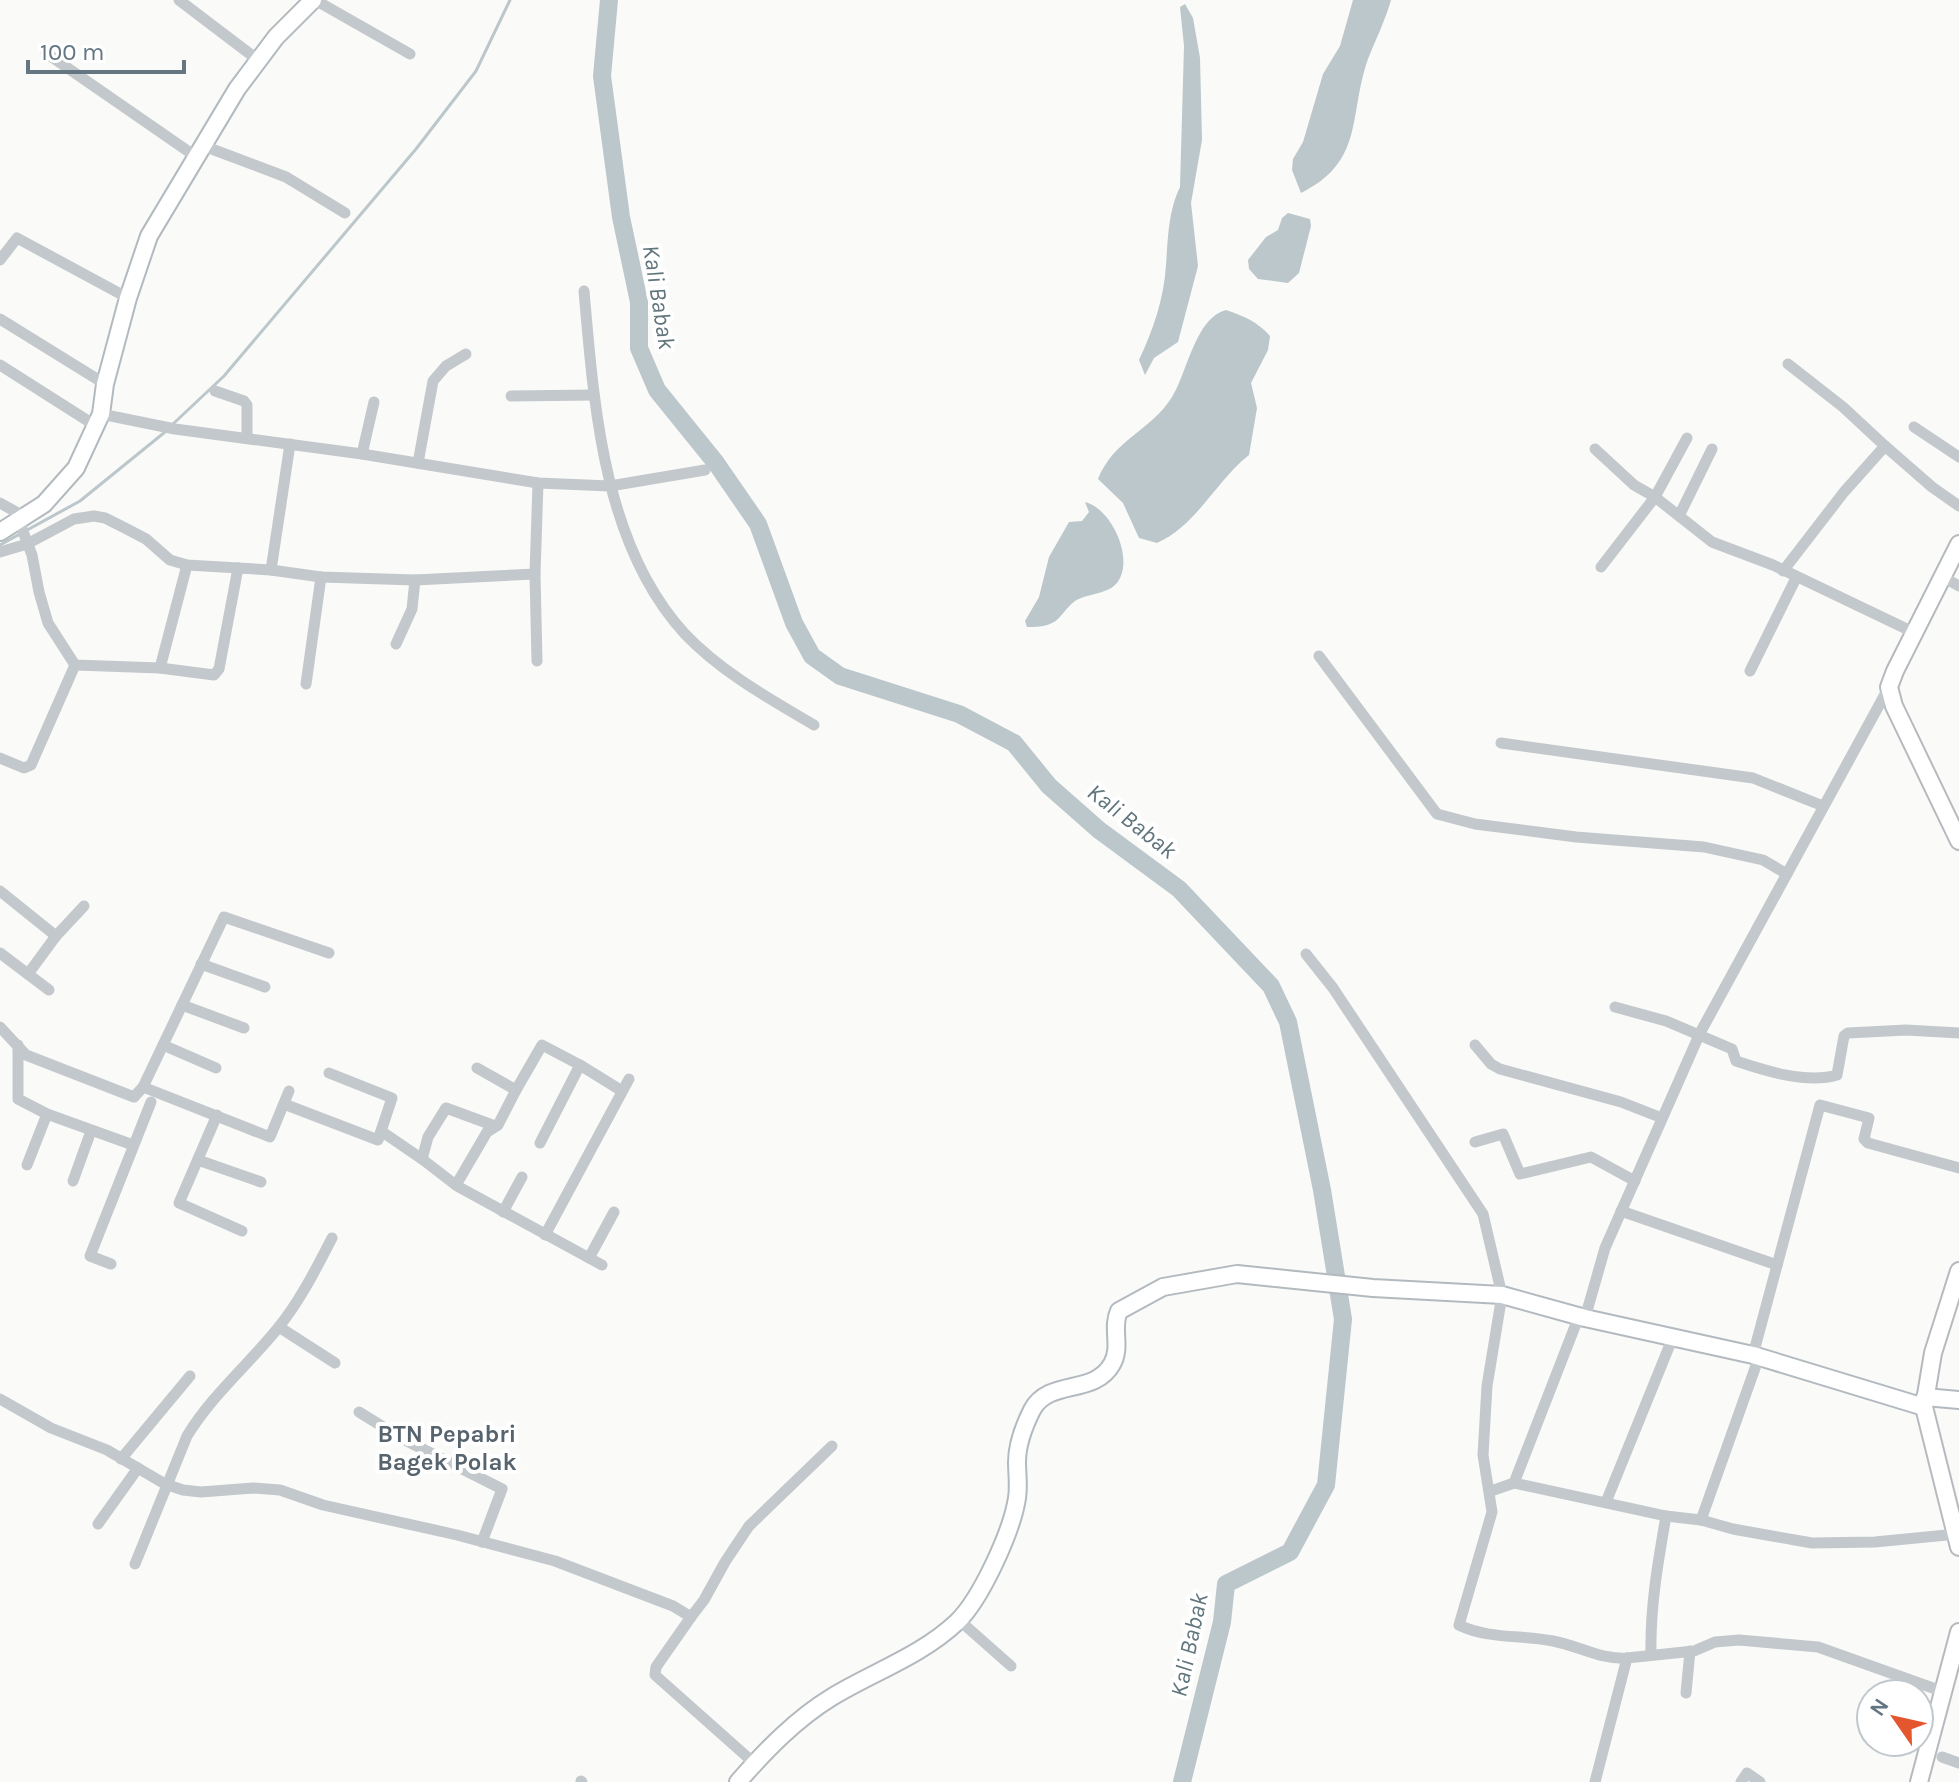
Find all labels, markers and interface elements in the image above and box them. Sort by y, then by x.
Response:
scale bar [28,24,184,74]
text: 100 m [40,38,105,66]
water label: Kali Babak [637,243,681,352]
water label: Kali Babak [1082,778,1183,865]
district label: BTN Pepabri Bagek Polak [377,1420,517,1476]
water label: Kali Babak [1164,1590,1214,1699]
north arrow [1855,1678,1935,1758]
text: N [1864,1694,1894,1721]

